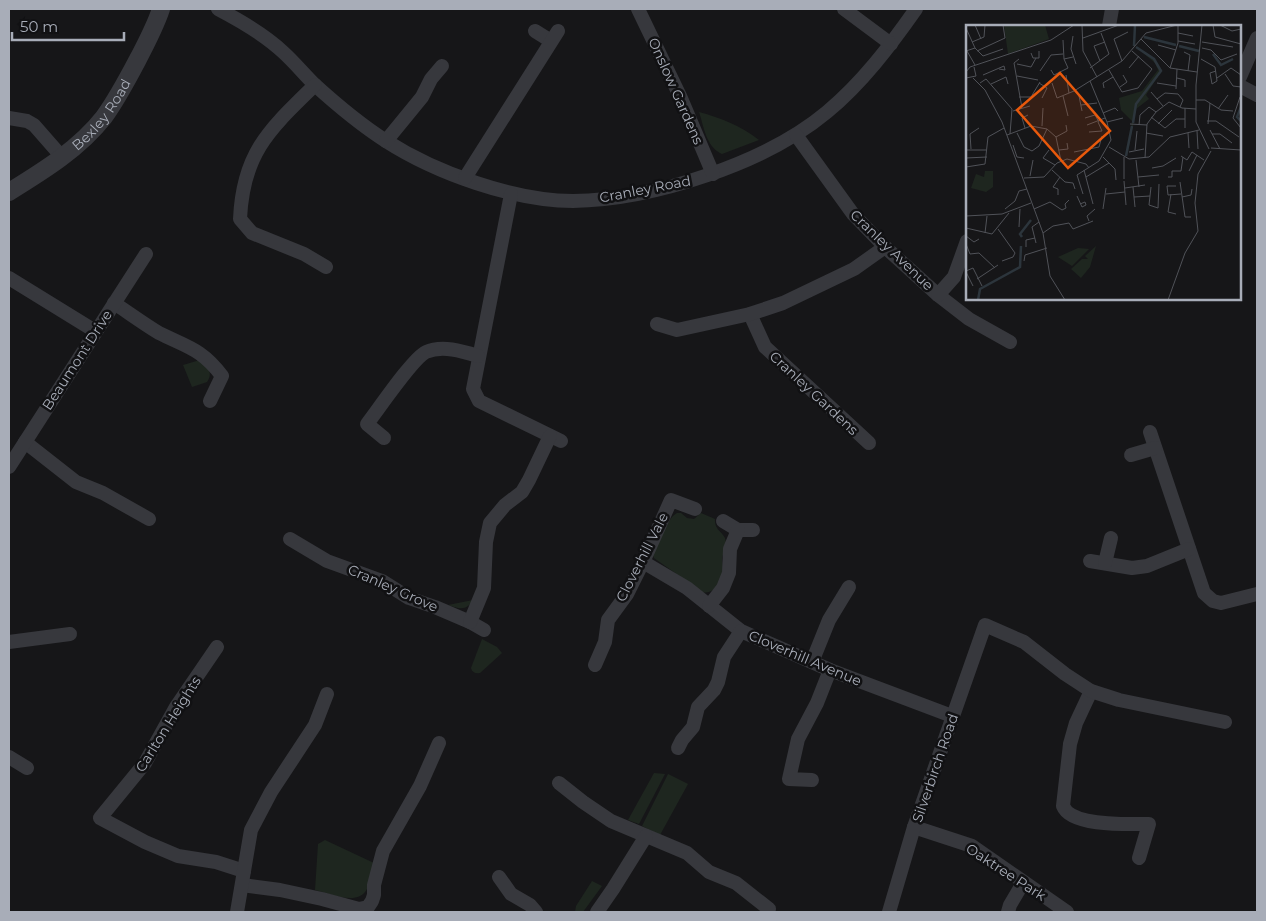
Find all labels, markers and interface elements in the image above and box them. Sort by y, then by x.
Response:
scale bar [12,10,125,42]
text: 50 m [20,17,58,36]
inset map [966,25,1241,300]
street label: Onslow Gardens [644,35,708,147]
street label: Bexley Road [68,76,135,154]
street label: Cranley Road [598,171,692,207]
street label: Cranley Avenue [847,206,937,294]
street label: Beaumont Drive [38,307,116,413]
street label: Cranley Gardens [766,347,862,439]
street label: Cloverhill Vale [612,509,672,605]
street label: Cranley Grove [345,560,441,616]
street label: Cloverhill Avenue [746,626,864,690]
street label: Carlton Heights [131,673,205,775]
street label: Silverbirch Road [908,711,962,825]
street label: Oaktree Park [962,839,1050,905]

